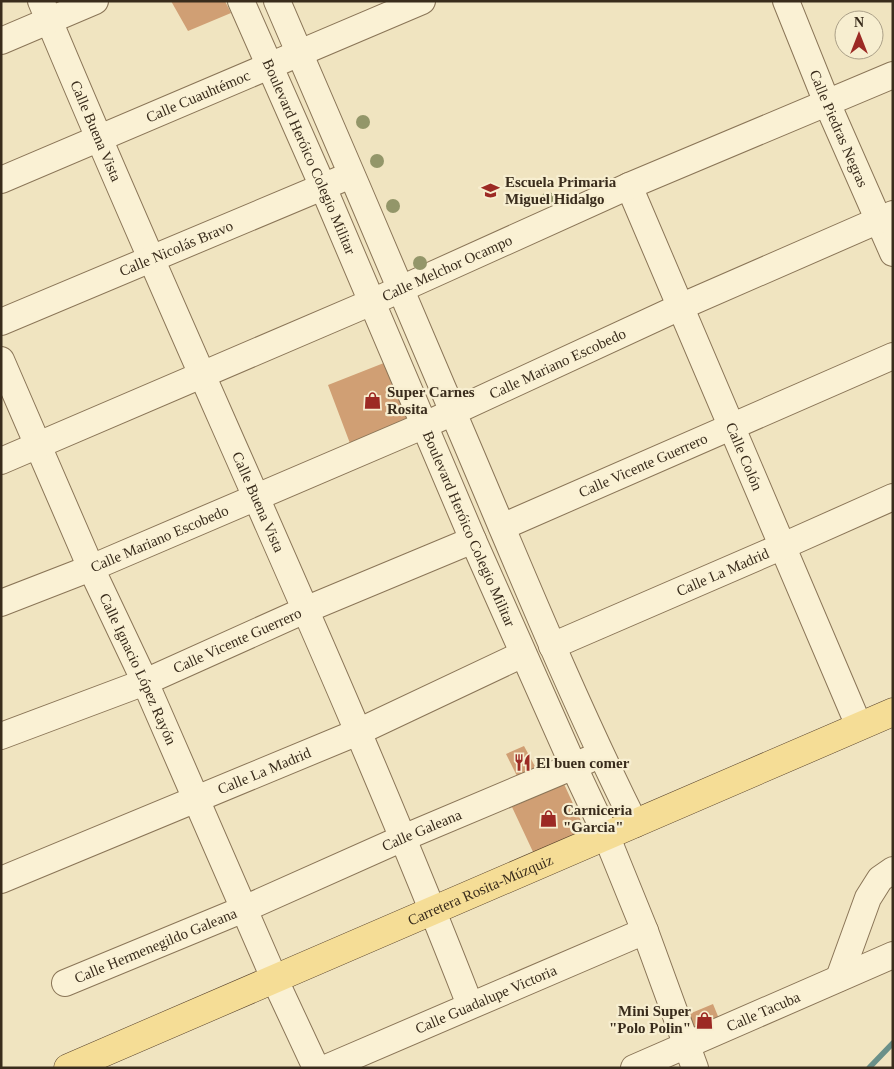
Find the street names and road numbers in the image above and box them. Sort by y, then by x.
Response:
street label: Boulevard Heróico Colegio Militar [260,57,359,257]
street label: Calle Cuauhtémoc [144,67,253,125]
street label: Calle Piedras Negras [807,68,871,190]
street label: Calle Buena Vista [67,78,125,184]
street label: Calle Nicolás Bravo [117,217,235,279]
street label: Calle Melchor Ocampo [380,232,515,304]
street label: Calle Mariano Escobedo [487,325,628,402]
street label: Calle Colón [723,420,766,493]
street label: Boulevard Heróico Colegio Militar [420,429,518,629]
street label: Calle Vicente Guerrero [576,430,710,500]
street label: Calle Buena Vista [229,449,287,555]
street label: Calle Mariano Escobedo [88,502,231,575]
street label: Calle La Madrid [674,545,772,599]
street label: Calle Ignacio López Rayón [96,591,180,748]
street label: Calle Vicente Guerrero [171,605,304,676]
street label: Calle La Madrid [215,744,314,797]
street label: Calle Galeana [380,806,464,854]
street label: Carretera Rosita-Múzquiz [405,852,556,928]
street label: Calle Hermenegildo Galeana [72,905,239,986]
street label: Calle Guadalupe Victoria [413,962,559,1037]
street label: Calle Tacuba [724,988,803,1035]

